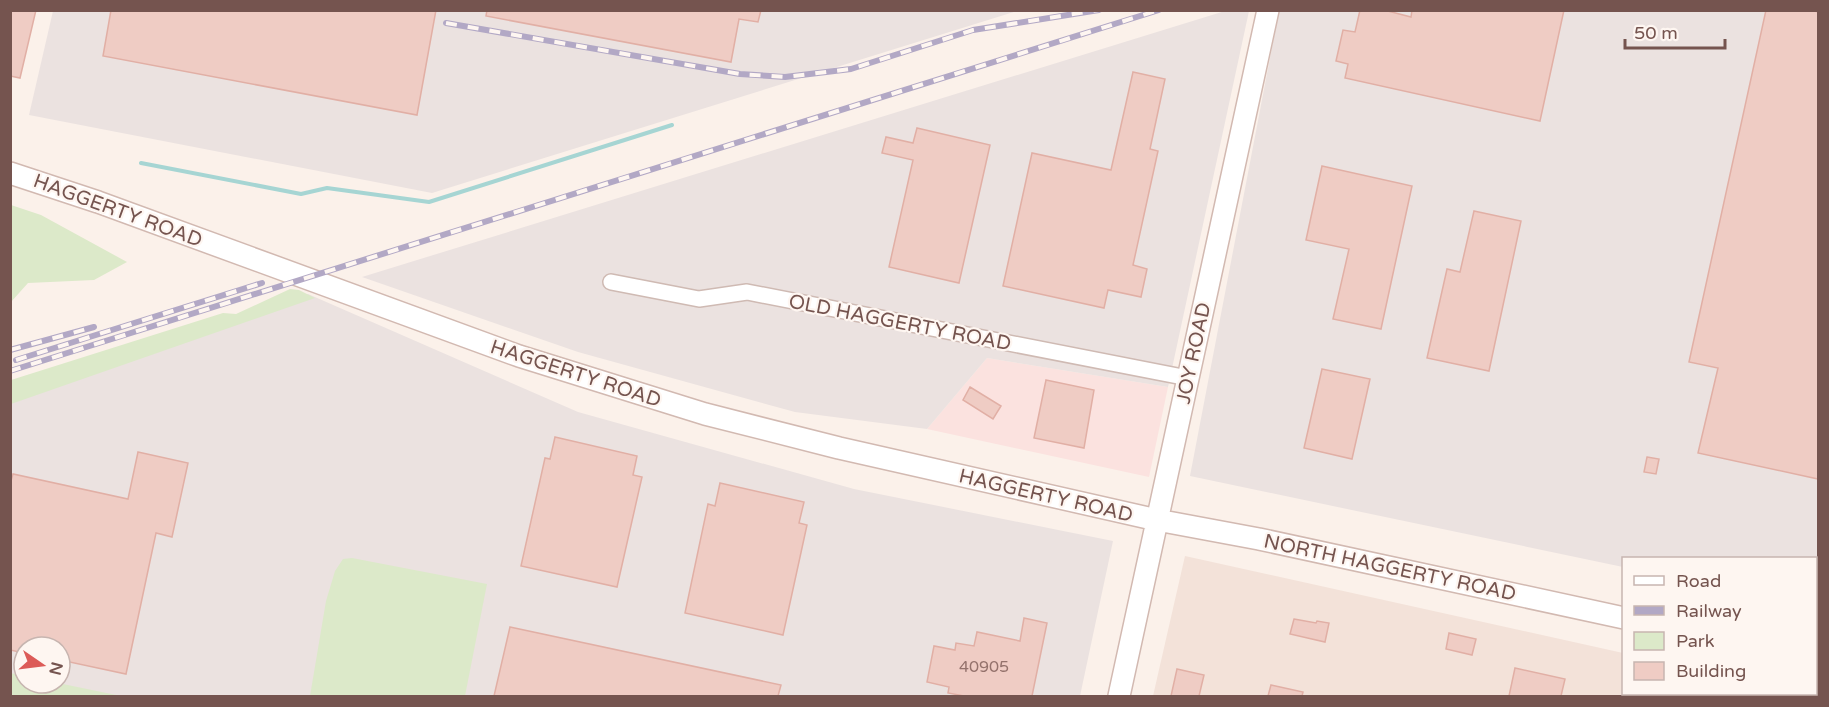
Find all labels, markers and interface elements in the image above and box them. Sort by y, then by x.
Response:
scale bar [1625,12,1726,50]
text: 50 m [1634,22,1678,44]
street label: HAGGERTY ROAD [30,169,205,253]
street label: OLD HAGGERTY ROAD [787,290,1013,356]
street label: JOY ROAD [1172,300,1216,406]
street label: HAGGERTY ROAD [487,335,664,413]
street label: HAGGERTY ROAD [956,464,1135,528]
street label: NORTH HAGGERTY ROAD [1262,530,1518,606]
legend [1622,557,1817,695]
text: Road [1676,570,1721,592]
text: Railway [1676,600,1742,622]
text: Park [1676,630,1715,652]
north arrow [12,635,72,695]
house number: 40905 [959,657,1009,677]
text: N [44,660,67,677]
text: Building [1676,660,1746,682]

